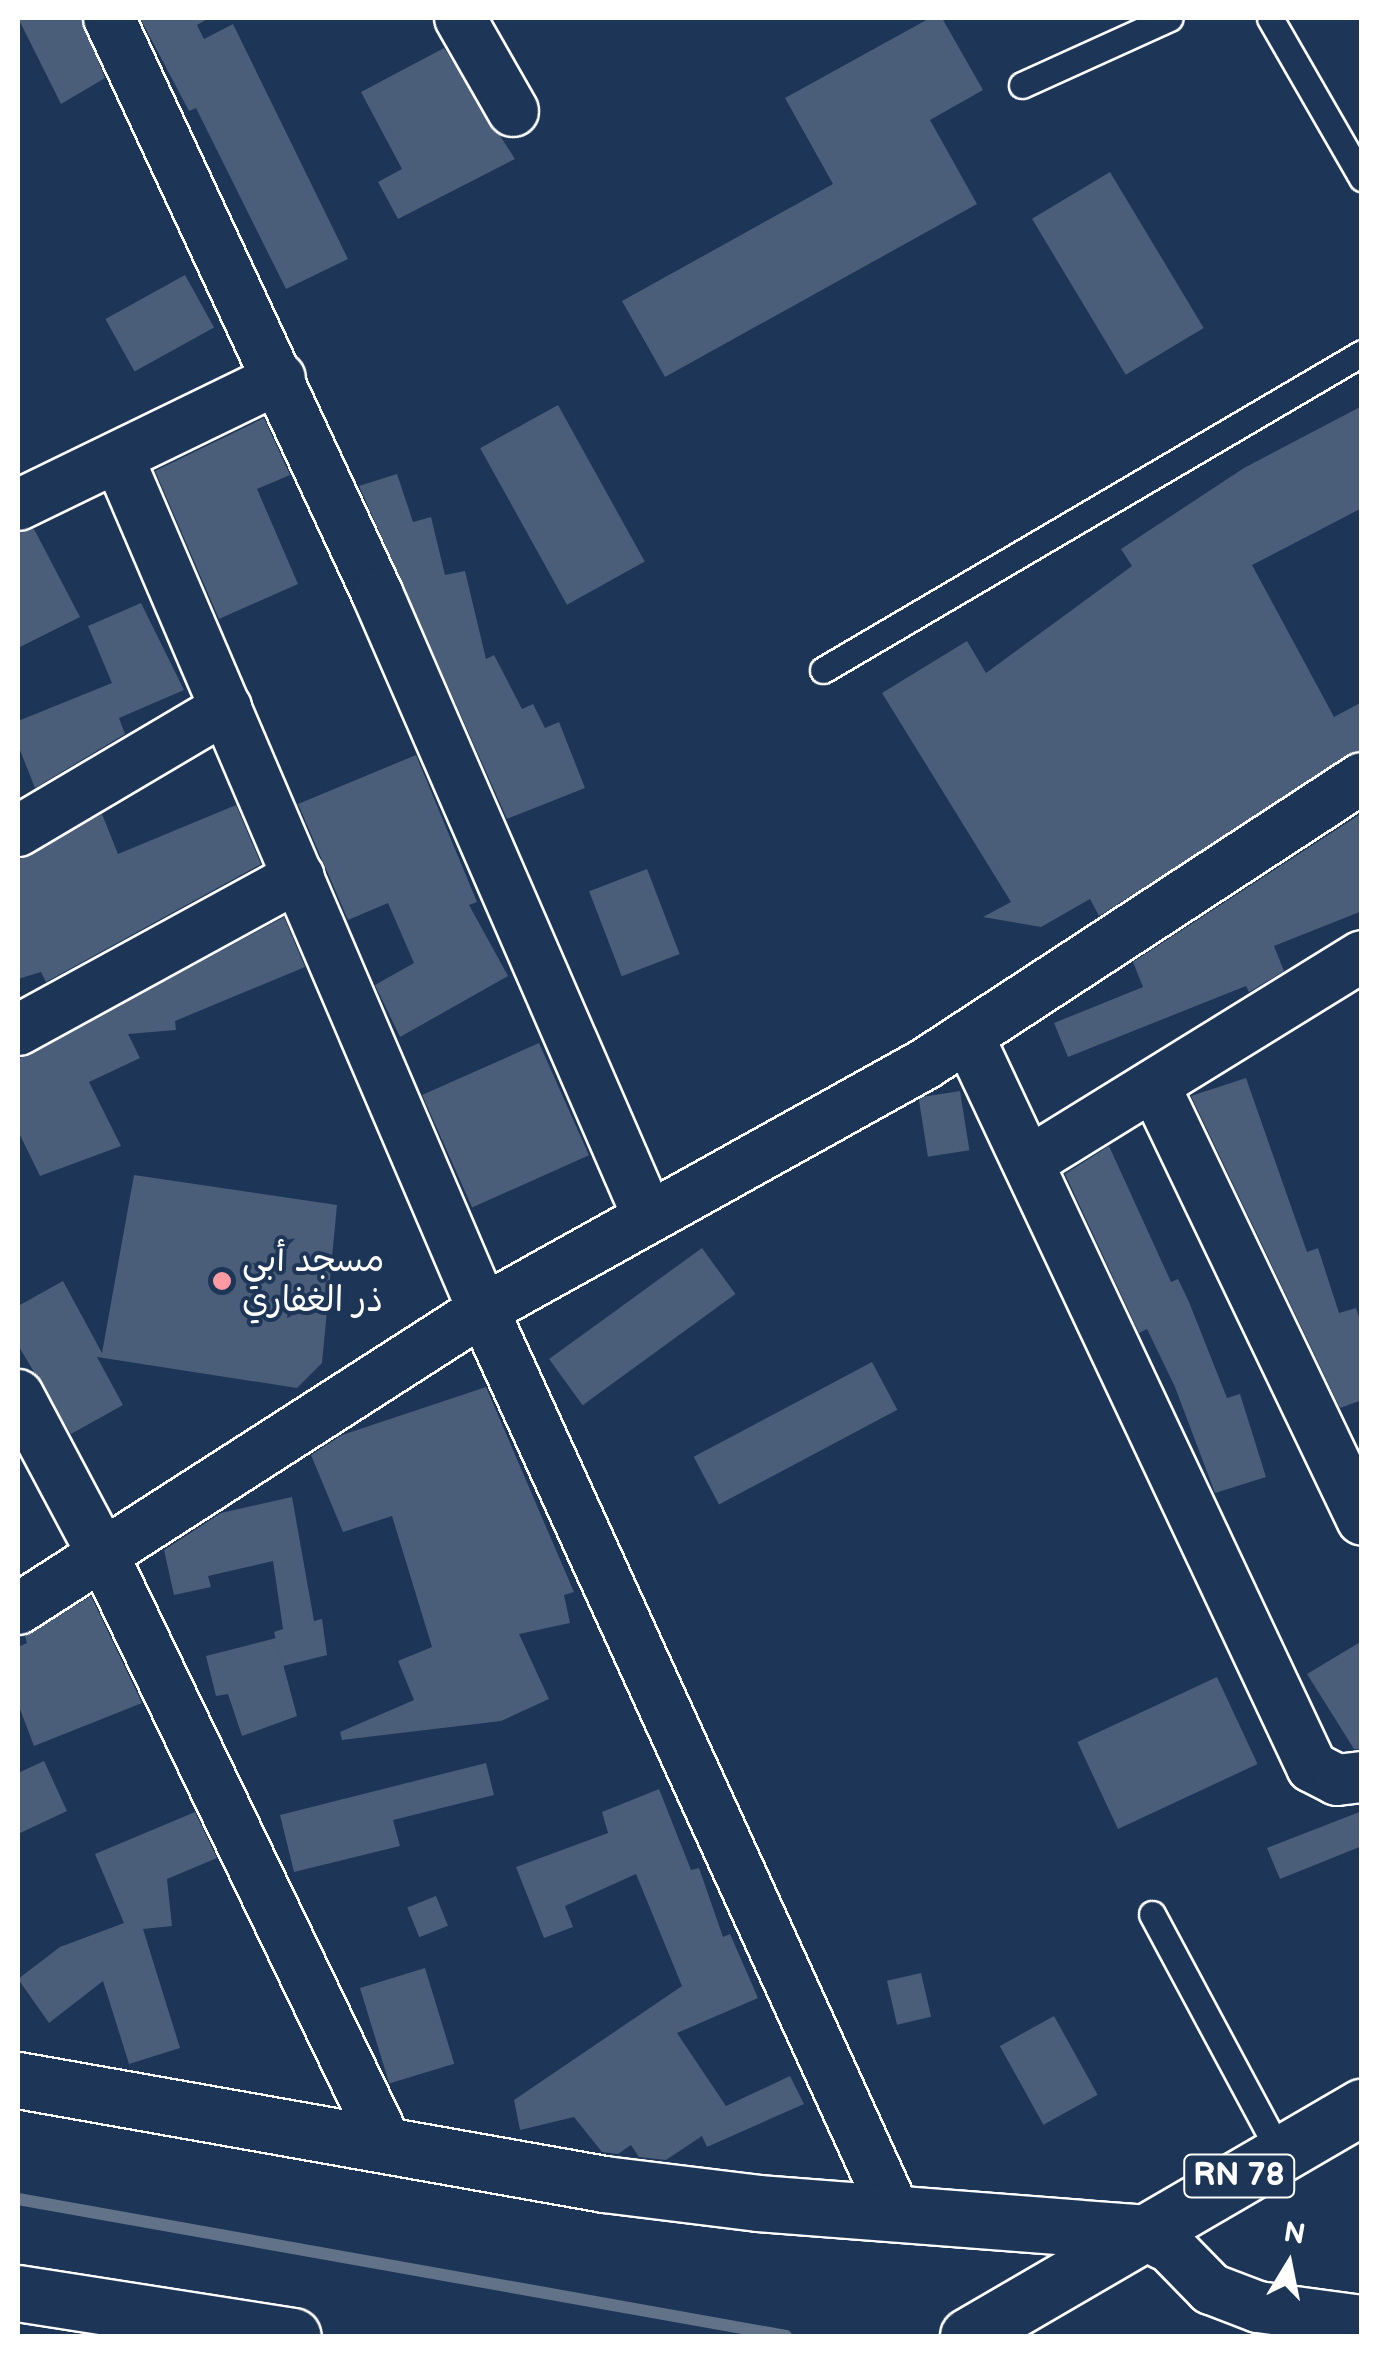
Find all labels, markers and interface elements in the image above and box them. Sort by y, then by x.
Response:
place label: مسجد أبي ذر الغفاري [242,1240,384,1322]
marker: مسجد أبي ذر الغفاري [211,1270,233,1292]
road number: RN 78 [1182,2149,1296,2203]
north arrow [1239,2214,1339,2314]
text: N [1281,2216,1308,2252]

